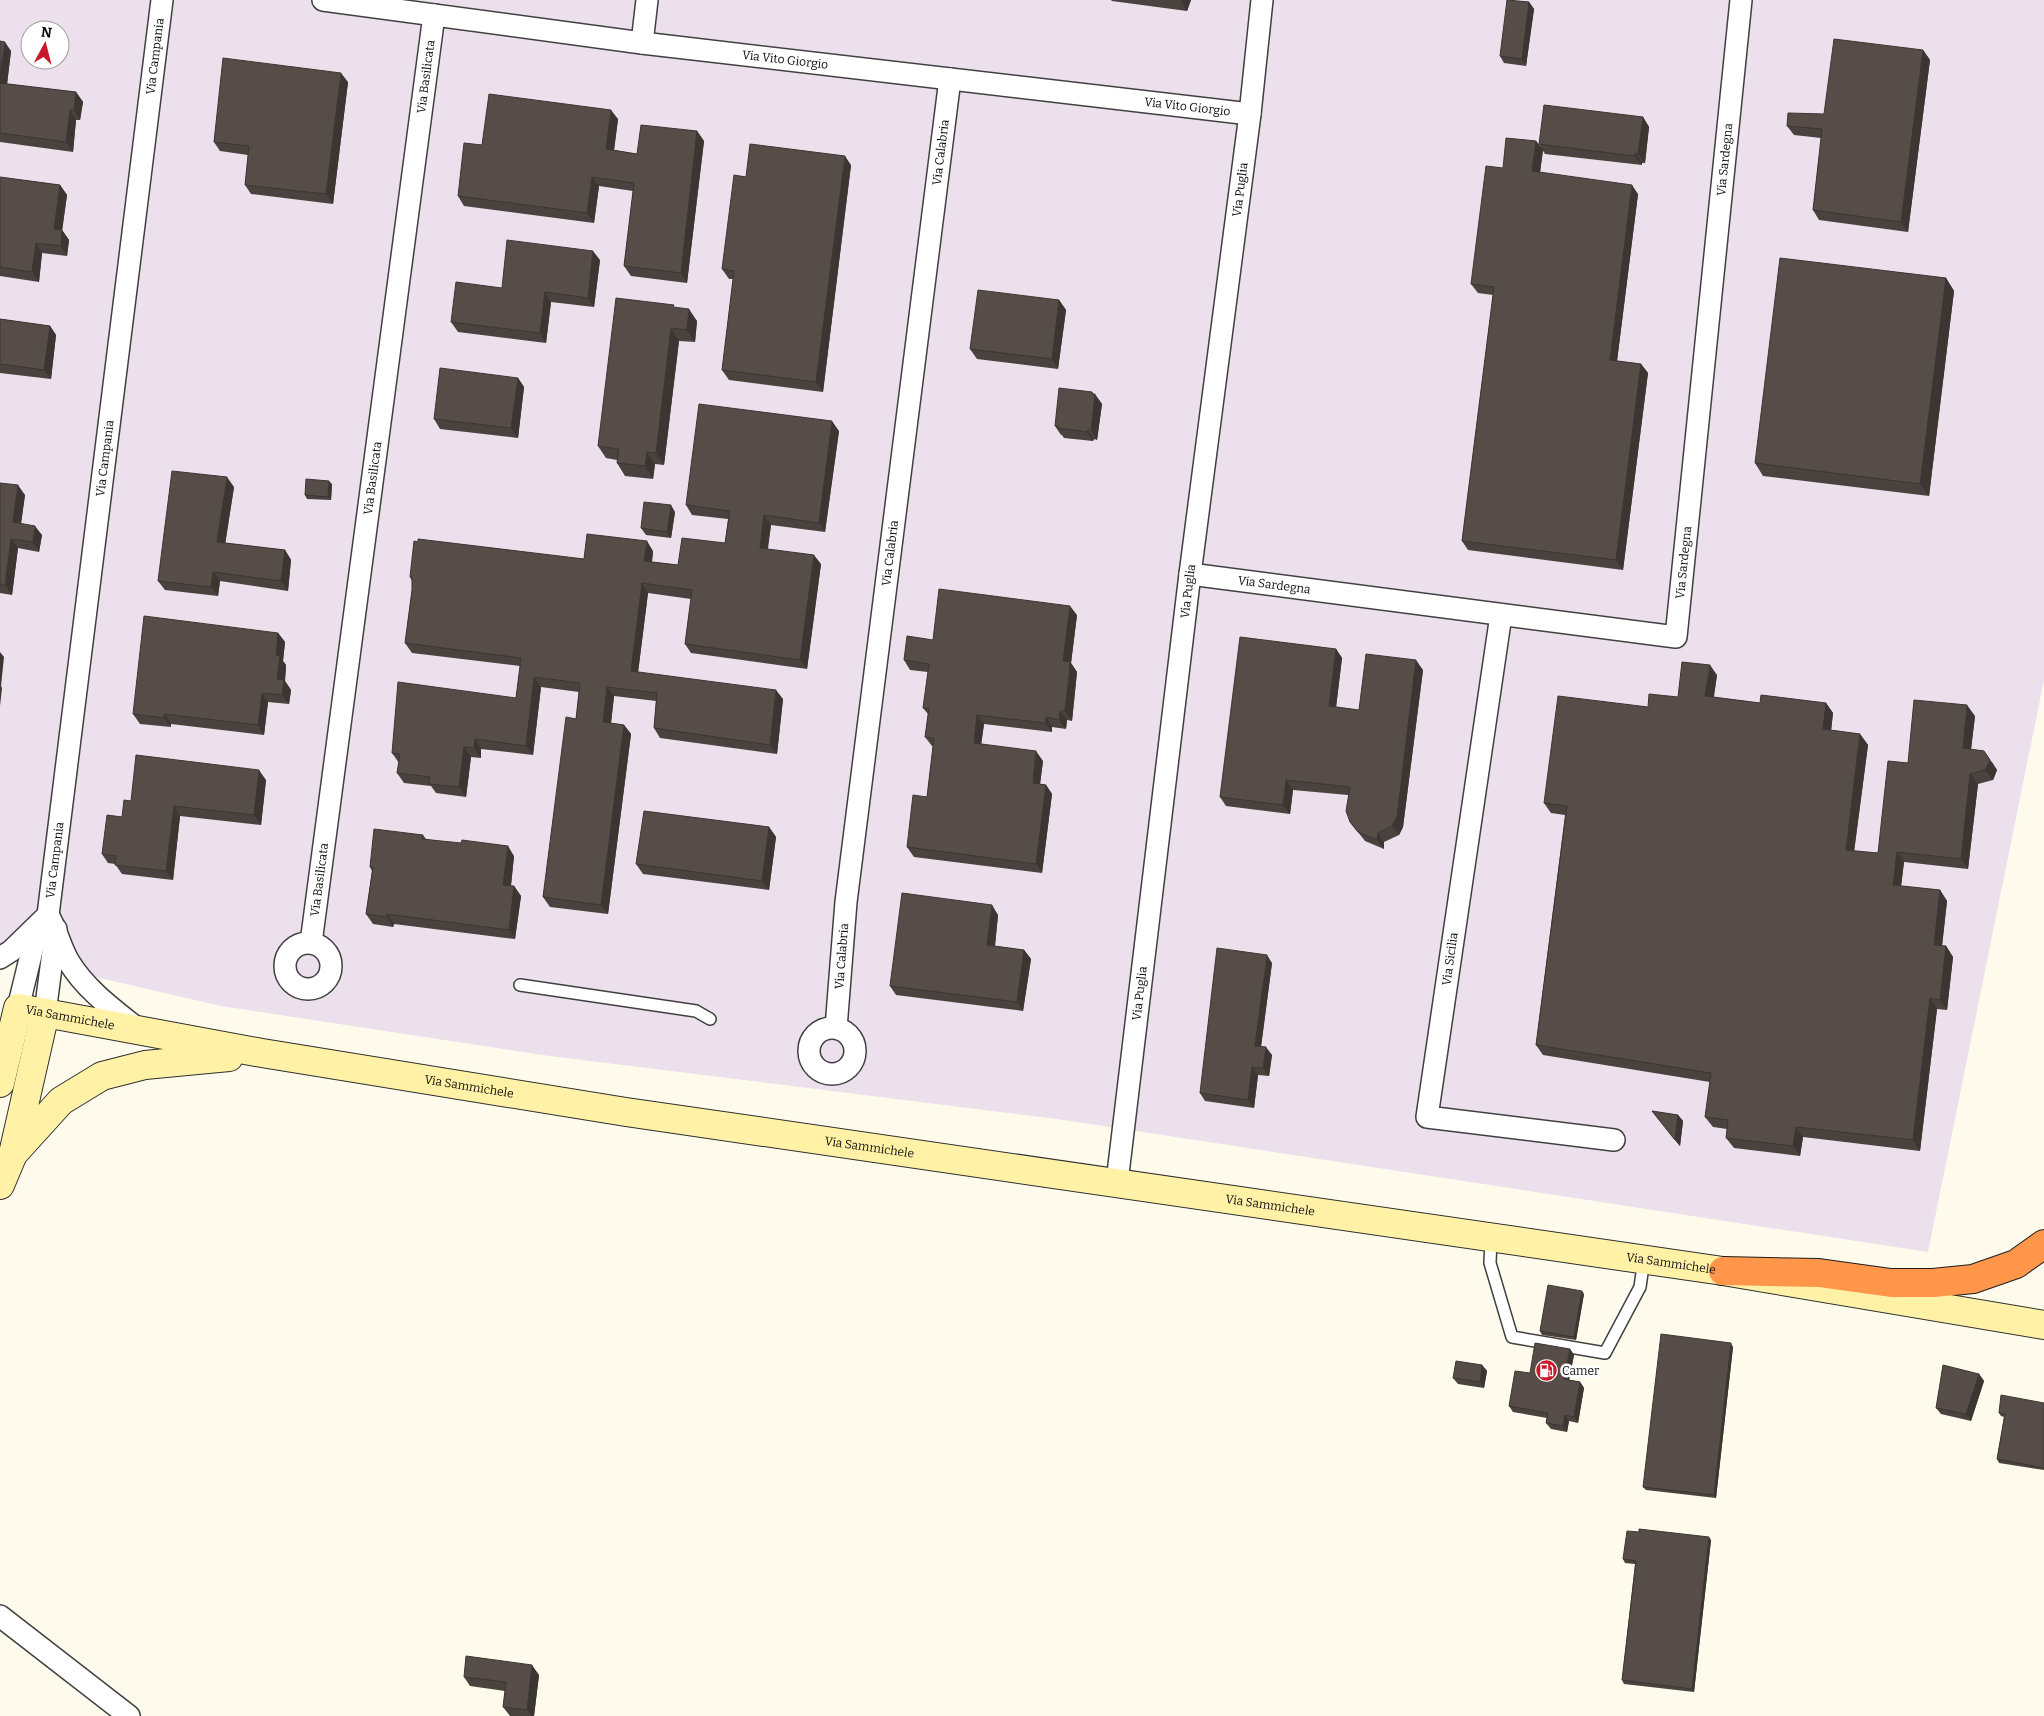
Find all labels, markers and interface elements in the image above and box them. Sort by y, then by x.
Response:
street label: Via Campania [143,17,167,95]
north arrow [20,20,70,70]
text: N [40,23,53,42]
street label: Via Basilicata [414,39,438,114]
street label: Via Vito Giorgio [741,48,829,72]
street label: Via Vito Giorgio [1144,95,1231,119]
street label: Via Calabria [930,118,952,186]
street label: Via Sardegna [1714,122,1735,197]
street label: Via Puglia [1230,161,1251,218]
street label: Via Campania [93,419,117,497]
street label: Via Basilicata [361,440,384,516]
street label: Via Calabria [879,519,901,587]
street label: Via Sardegna [1673,525,1694,600]
street label: Via Puglia [1178,563,1198,619]
street label: Via Sardegna [1237,573,1312,597]
street label: Via Campania [43,821,67,899]
street label: Via Basilicata [308,842,331,917]
street label: Via Calabria [832,922,851,990]
street label: Via Sicilia [1439,931,1461,986]
street label: Via Puglia [1129,965,1150,1021]
street label: Via Sammichele [24,1003,116,1033]
street label: Via Sammichele [423,1072,515,1101]
street label: Via Sammichele [824,1134,915,1161]
street label: Via Sammichele [1225,1192,1316,1219]
street label: Via Sammichele [1625,1250,1717,1277]
fuel station icon: Camer [1534,1359,1558,1383]
place label: Camer [1562,1364,1600,1378]

